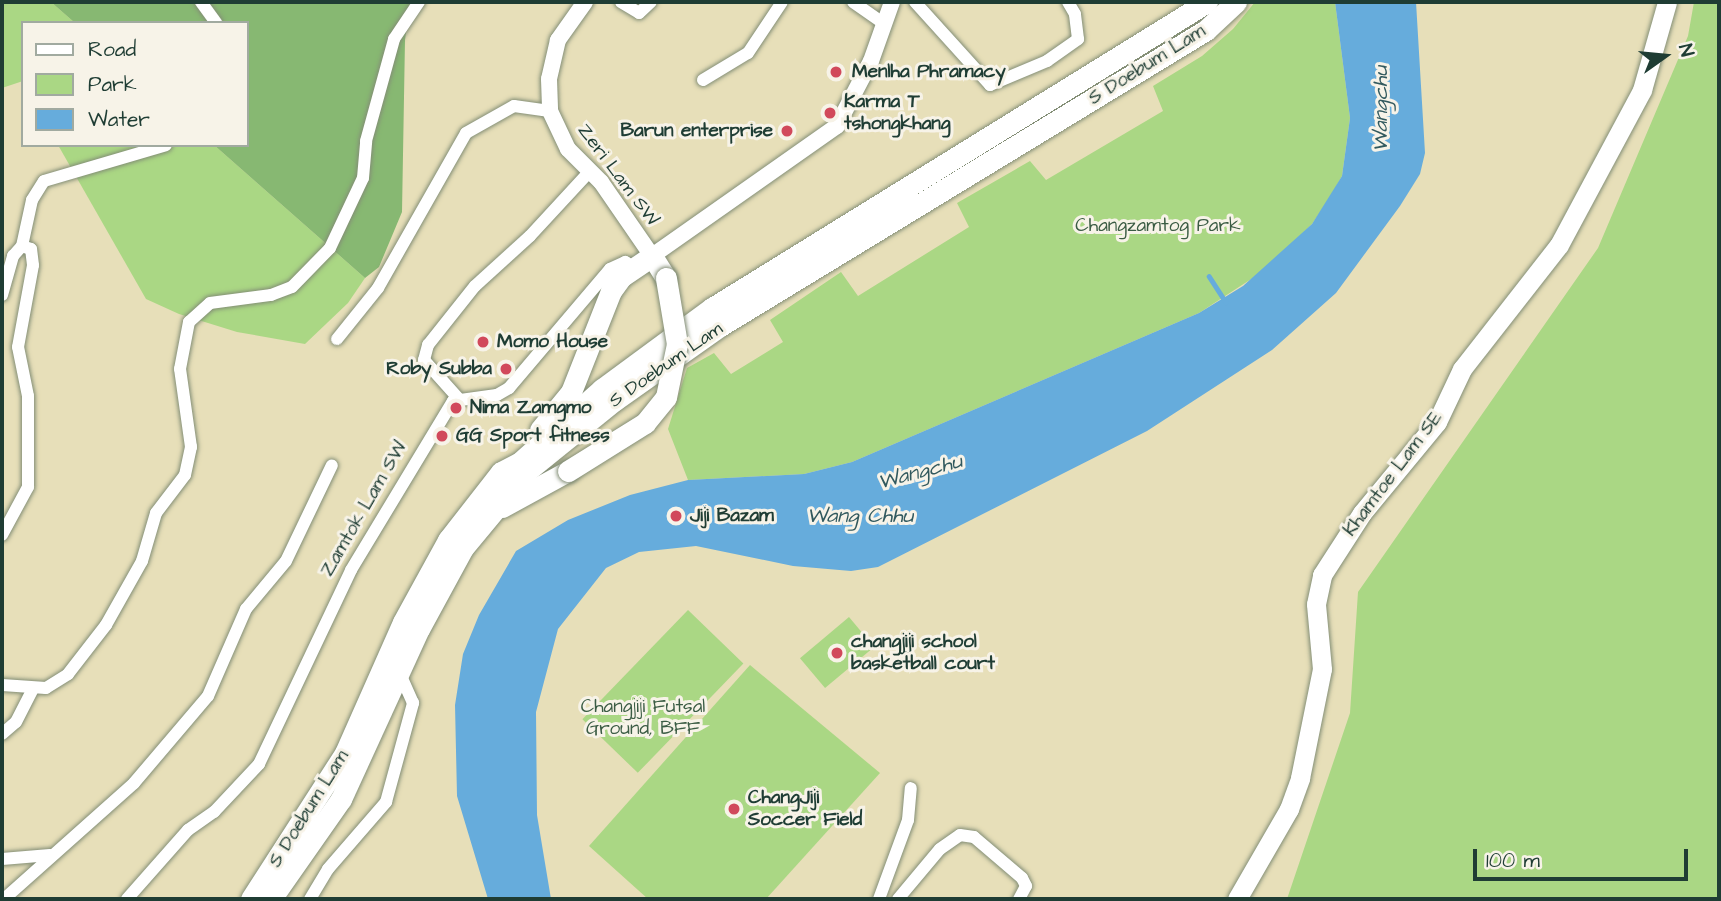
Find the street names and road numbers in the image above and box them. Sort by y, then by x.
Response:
street label: S Doebum Lam [1084,20,1210,110]
street label: Zeri Lam SW [572,120,664,230]
street label: S Doebum Lam [605,317,727,413]
street label: Khamtoe Lam SE [1339,407,1447,541]
street label: Zamtok Lam SW [316,437,412,581]
street label: S Doebum Lam [264,746,354,872]

